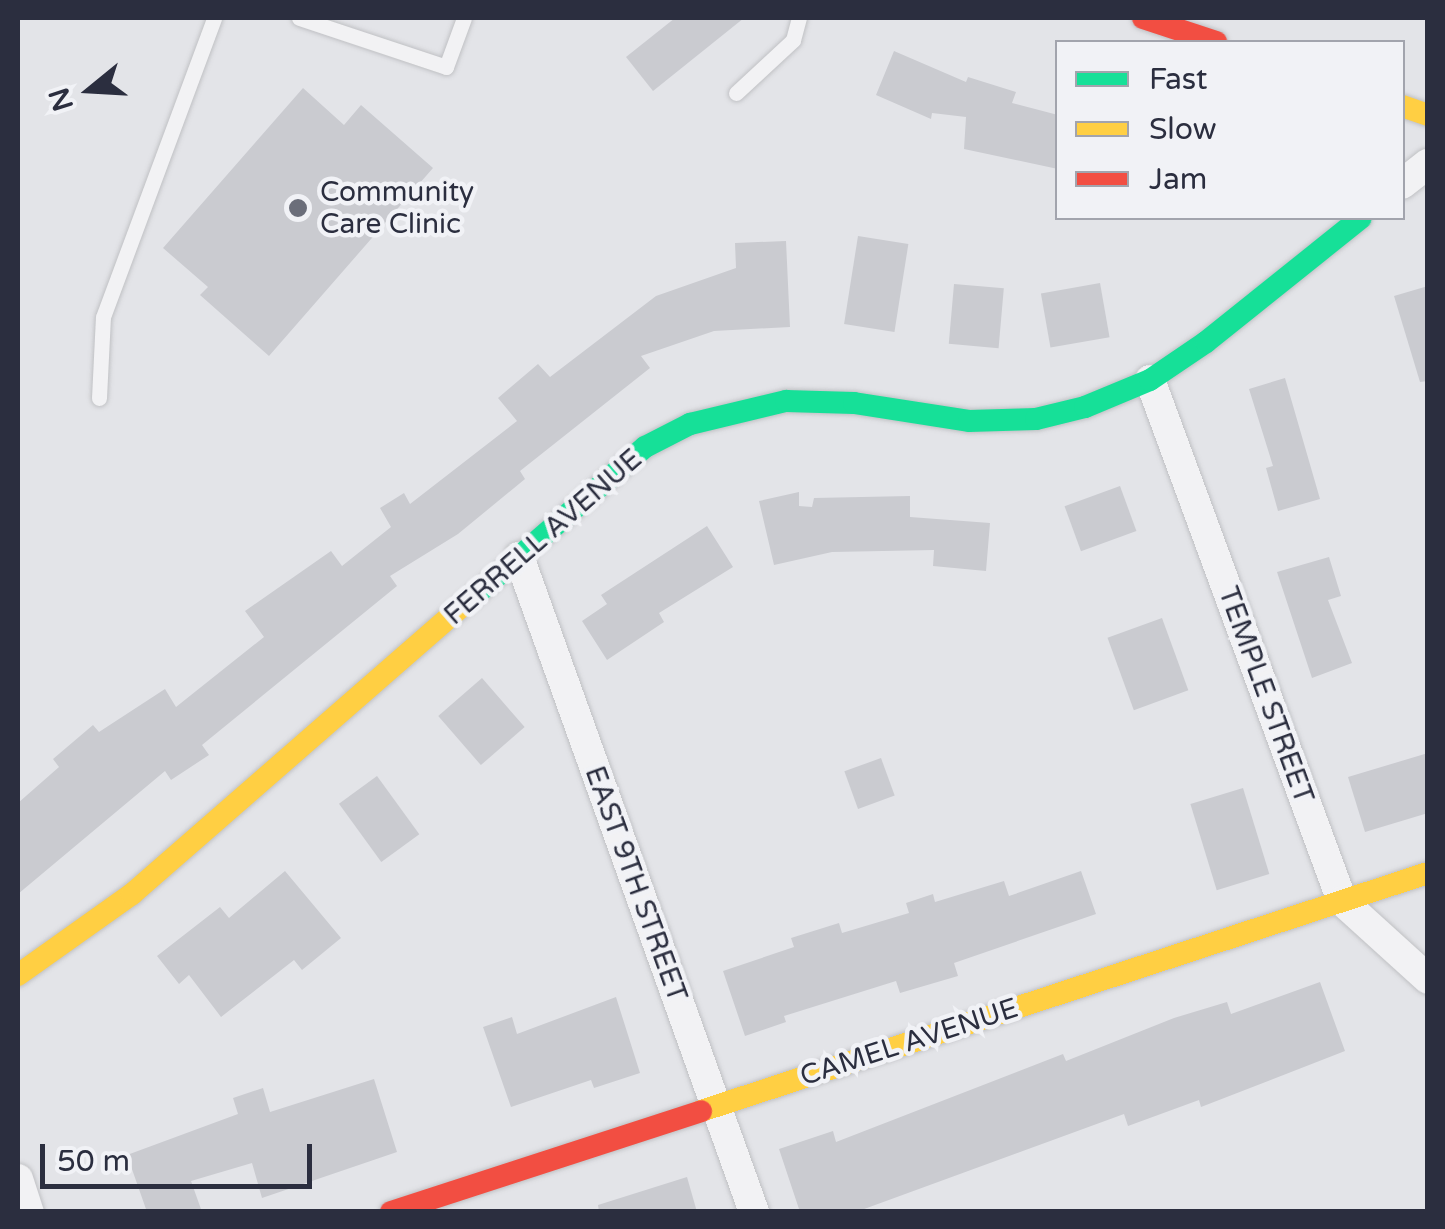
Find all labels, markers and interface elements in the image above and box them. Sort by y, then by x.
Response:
north arrow [40,40,140,140]
legend [1055,40,1405,220]
text: Fast [1149,61,1208,98]
text: N [42,83,81,115]
text: Slow [1149,111,1217,148]
text: Jam [1149,161,1207,198]
place label: Community Care Clinic [320,175,474,241]
marker: Community Care Clinic [285,195,311,221]
street label: FERRELL AVENUE [437,442,649,632]
street label: TEMPLE STREET [1211,582,1321,808]
street label: EAST 9TH STREET [578,762,694,1006]
street label: CAMEL AVENUE [796,991,1022,1093]
scale bar [45,1124,318,1186]
text: 50 m [57,1143,130,1180]

